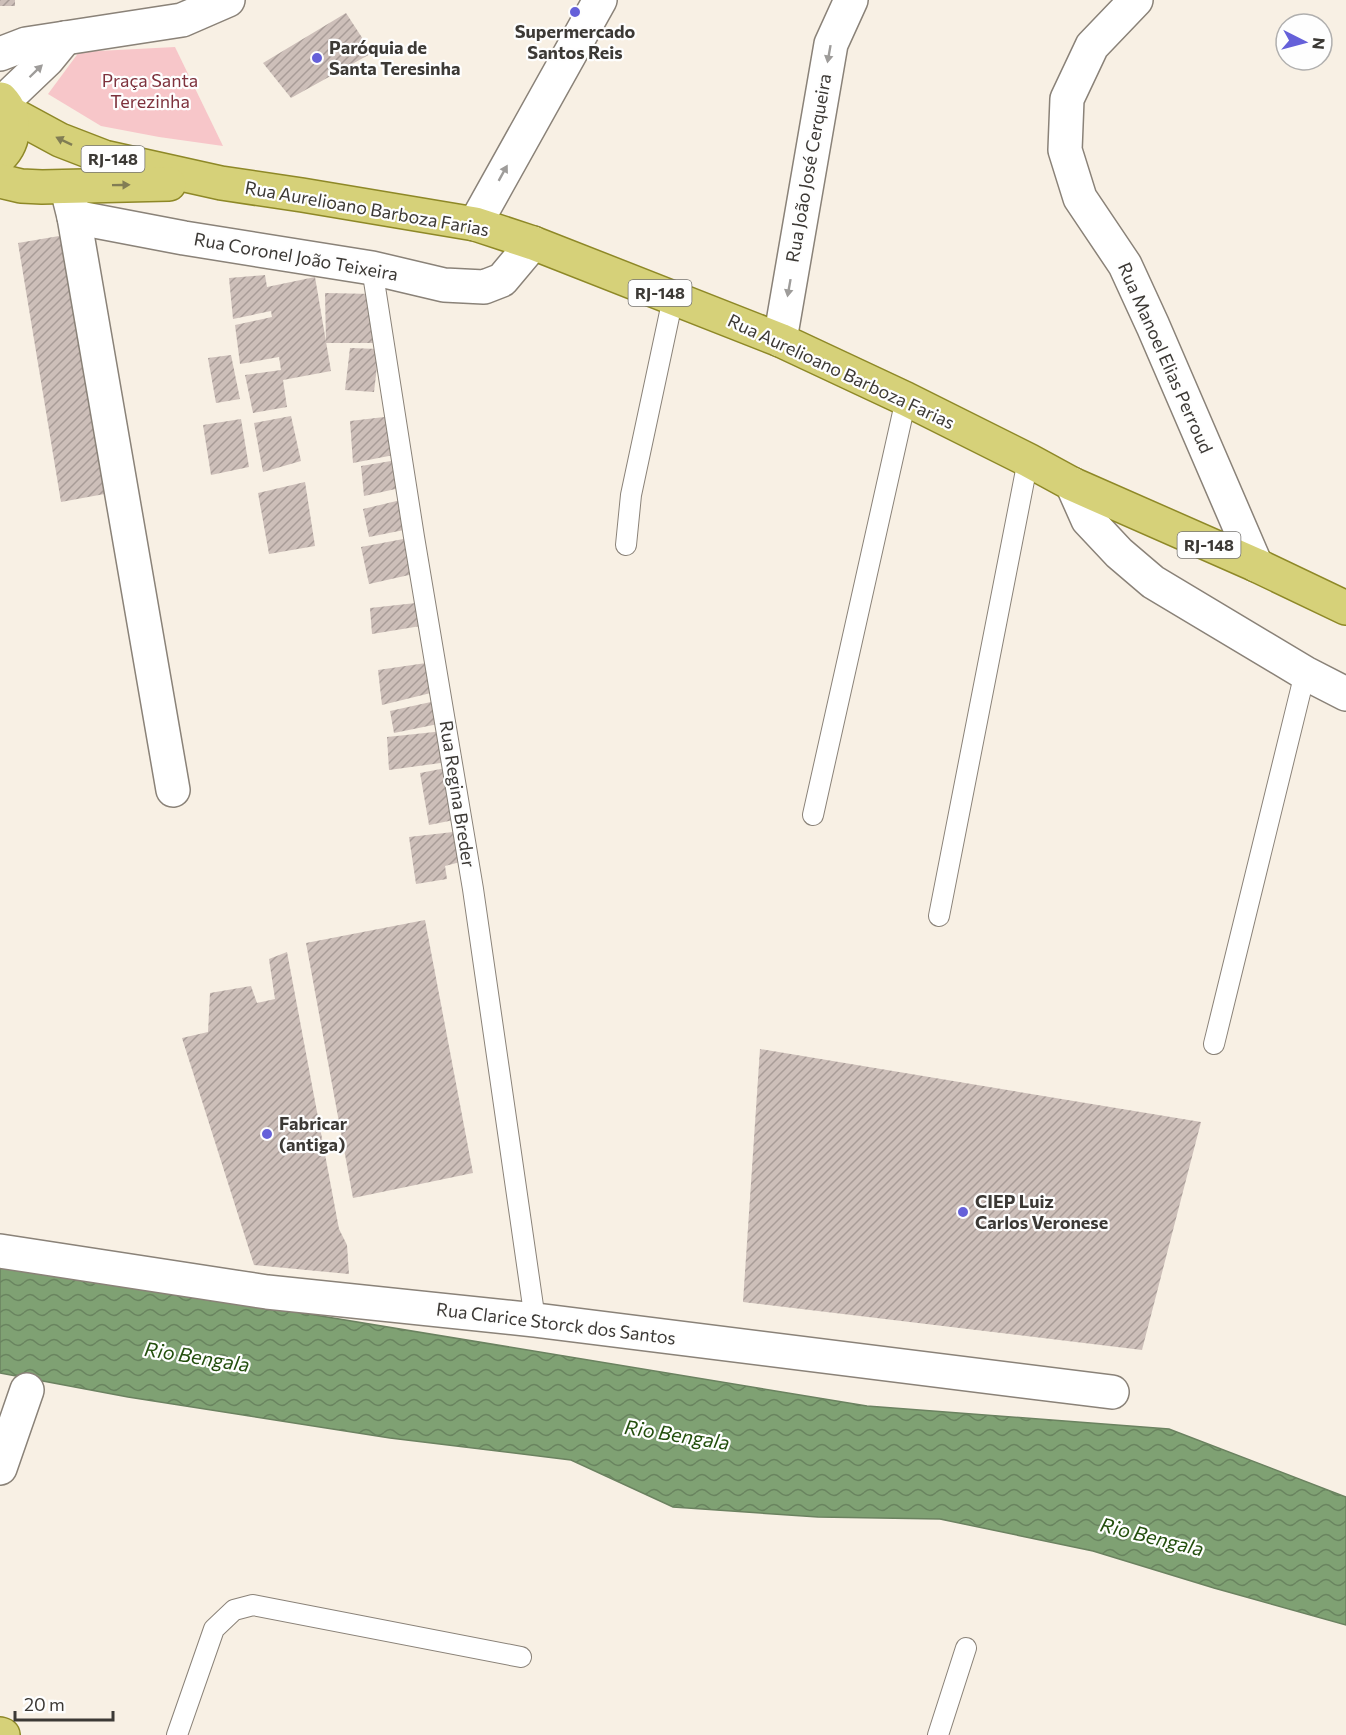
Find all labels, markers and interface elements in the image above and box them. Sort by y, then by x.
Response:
marker: Supermercado Santos Reis [568,5,582,19]
north arrow [1274,12,1334,72]
place label: Supermercado Santos Reis [515,20,635,63]
place label: Paróquia de Santa Teresinha [329,36,460,79]
text: N [1309,37,1329,51]
one-way arrow [824,45,833,64]
marker: Paróquia de Santa Teresinha [310,51,324,65]
one-way arrow [28,65,43,78]
park label: Praça Santa Terezinha [102,69,198,112]
street label: Rua João José Cerqueira [781,72,835,264]
one-way arrow [55,136,72,146]
road number: RJ-148 [82,146,144,172]
one-way arrow [498,164,508,181]
street label: Rua Aurelioano Barboza Farias [243,176,491,240]
one-way arrow [111,181,130,190]
street label: Rua Coronel João Teixeira [192,227,400,285]
street label: Rua Manoel Elias Perroud [1114,259,1218,456]
one-way arrow [784,278,793,297]
road number: RJ-148 [628,280,692,306]
street label: Rua Aurelioano Barboza Farias [725,309,958,433]
road number: RJ-148 [1178,532,1240,558]
street label: Rua Regina Breder [436,719,480,869]
place label: Fabricar (antiga) [279,1112,348,1155]
marker: Fabricar (antiga) [260,1127,274,1141]
place label: CIEP Luiz Carlos Veronese [975,1190,1108,1233]
marker: CIEP Luiz Carlos Veronese [956,1205,970,1219]
street label: Rua Clarice Storck dos Santos [435,1297,677,1349]
water label: Rio Bengala [143,1336,251,1376]
water label: Rio Bengala [623,1414,731,1454]
water label: Rio Bengala [1098,1512,1207,1560]
scale bar [15,1684,112,1722]
text: 20 m [24,1693,65,1715]

